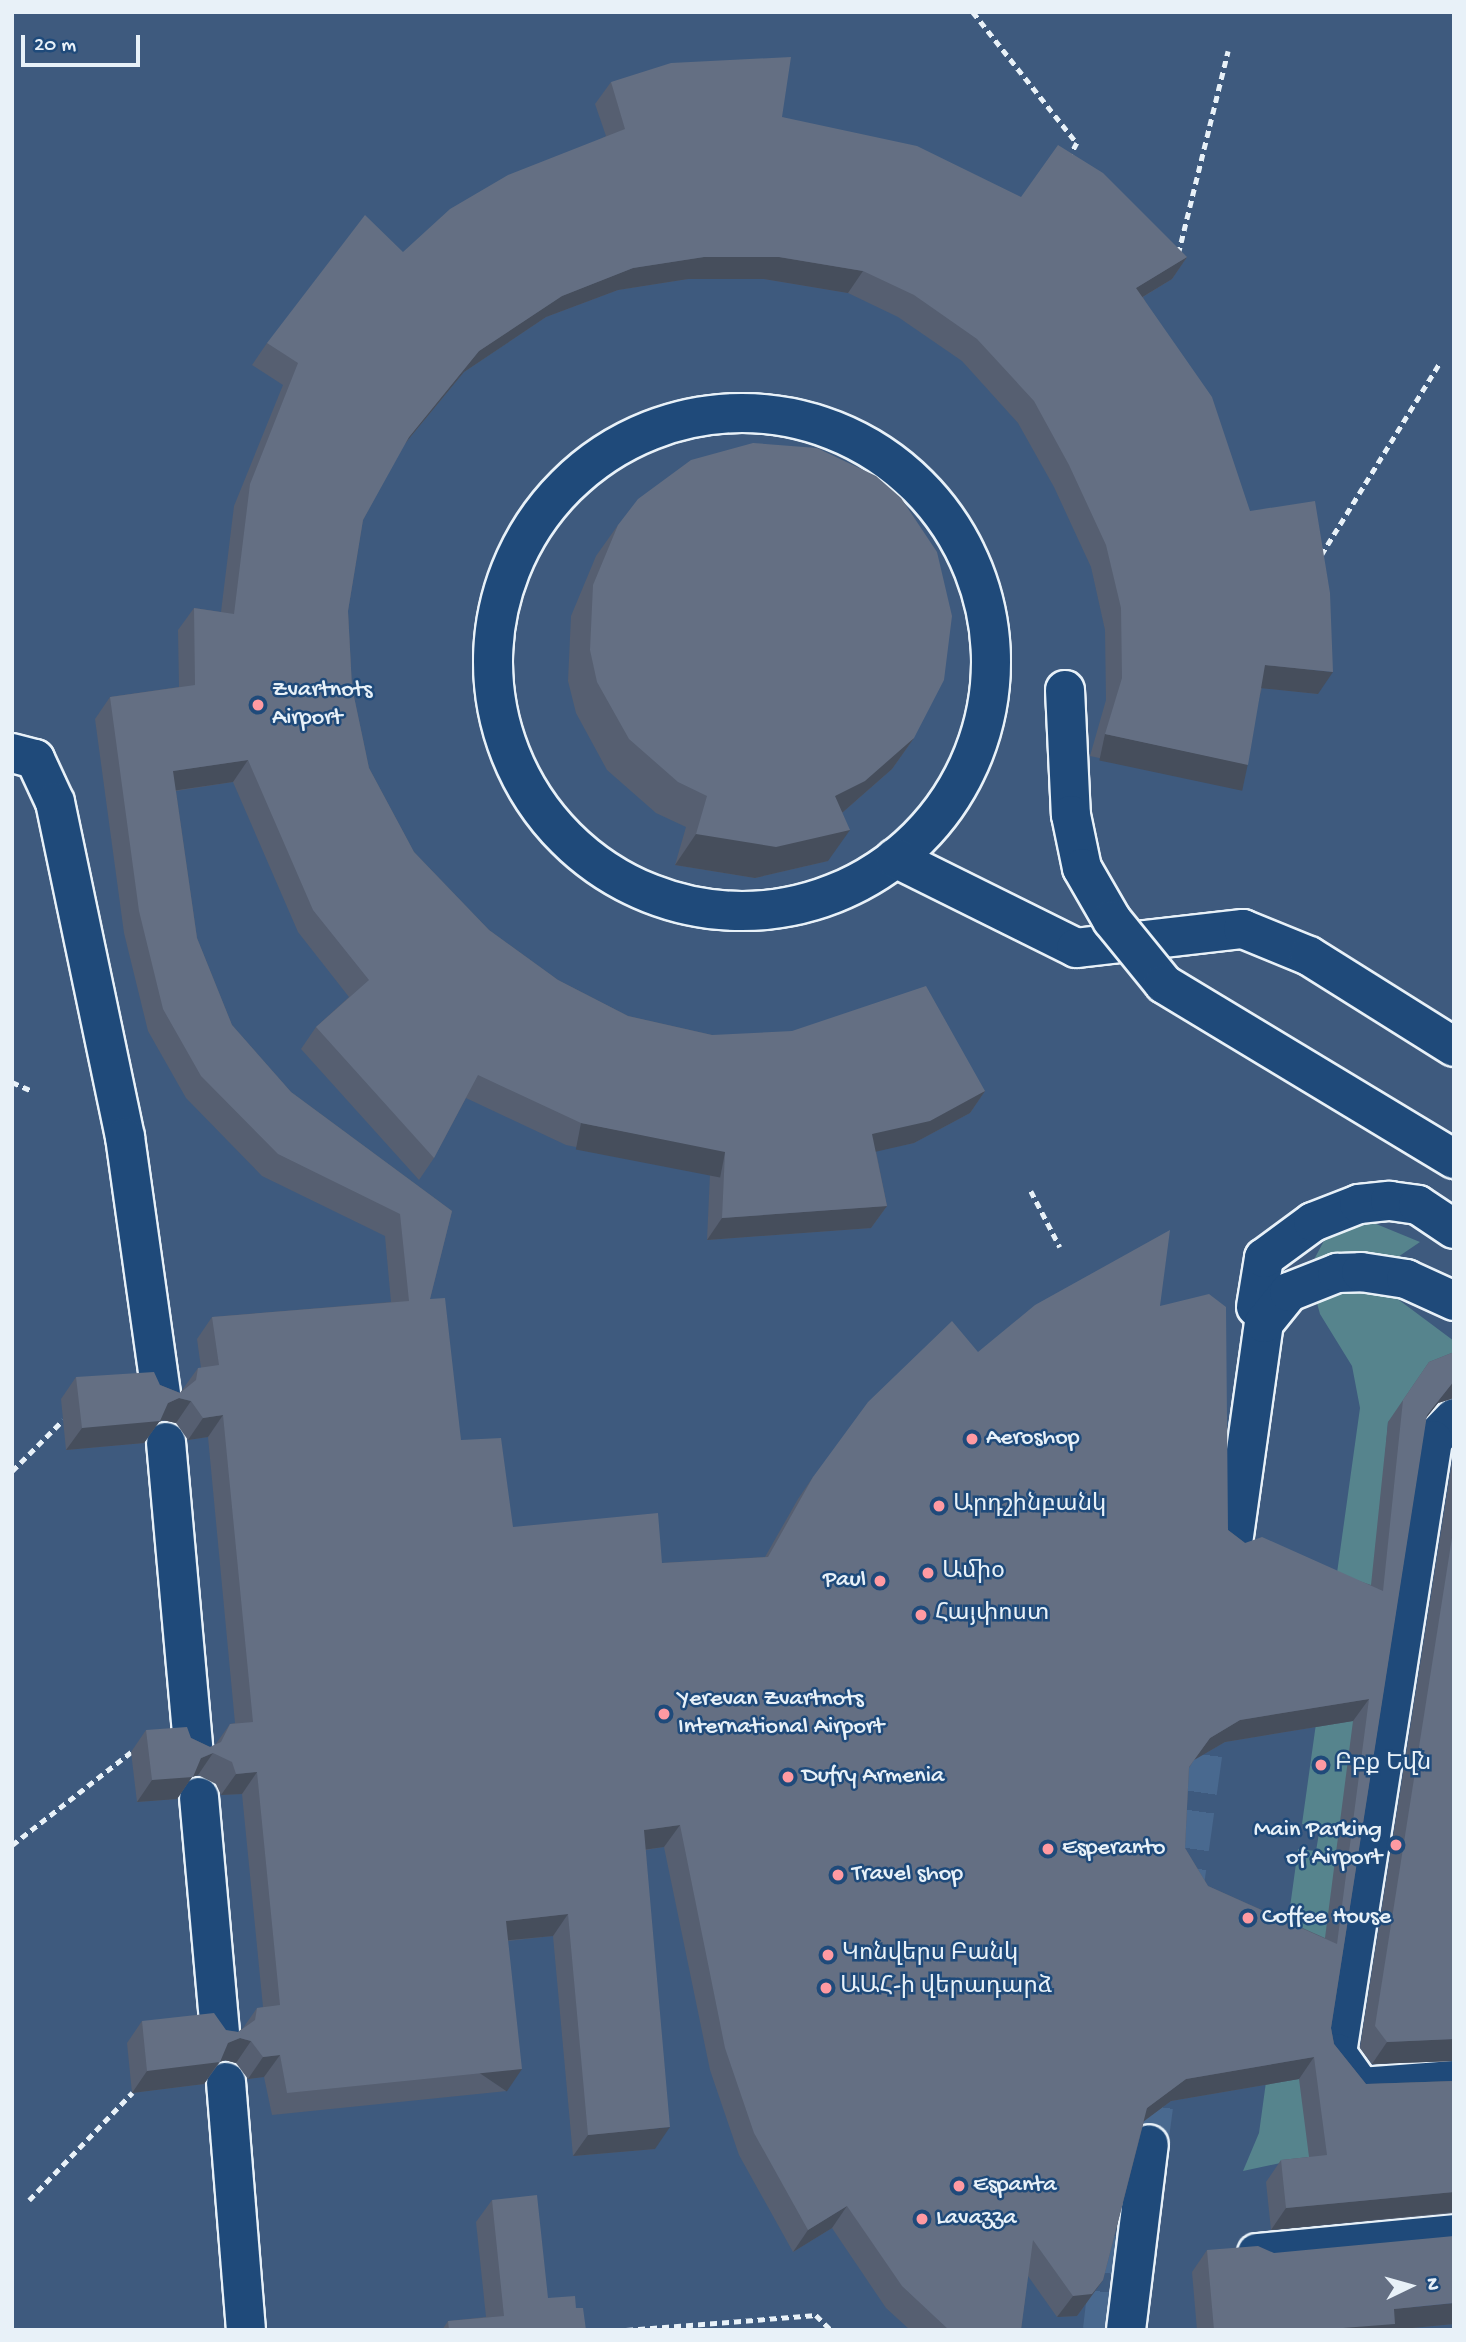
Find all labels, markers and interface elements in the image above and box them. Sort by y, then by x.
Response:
scale bar [24,21,144,65]
text: 20 m [34,34,76,59]
place label: Zvartnots Airport [272,677,372,733]
marker: Zvartnots Airport [250,697,266,713]
place label: Aeroshop [986,1425,1079,1453]
marker: Aeroshop [964,1431,980,1447]
place label: Արդշինբանկ [953,1492,1106,1520]
marker: Արդշինբանկ [931,1498,947,1514]
place label: Ամիօ [942,1559,1005,1587]
marker: Ամիօ [920,1565,936,1581]
place label: Paul [823,1567,866,1595]
marker: Paul [872,1573,888,1589]
place label: Հայփոստ [935,1601,1049,1629]
marker: Հայփոստ [913,1607,929,1623]
place label: Yerevan Zvartnots International Airport [678,1686,884,1742]
marker: Yerevan Zvartnots International Airport [656,1706,672,1722]
place label: Բբք Եվն [1335,1751,1431,1779]
marker: Բբք Եվն [1313,1757,1329,1773]
place label: Dufry Armenia [802,1763,944,1791]
marker: Dufry Armenia [780,1769,796,1785]
place label: Main Parking of Airport [1254,1817,1382,1873]
place label: Esperanto [1062,1835,1165,1863]
marker: Main Parking of Airport [1388,1837,1404,1853]
marker: Esperanto [1040,1841,1056,1857]
place label: Travel shop [852,1861,963,1889]
marker: Travel shop [830,1867,846,1883]
place label: Coffee House [1262,1904,1391,1932]
marker: Coffee House [1240,1910,1256,1926]
place label: Կոնվերս Բանկ [842,1941,1018,1969]
marker: Կոնվերս Բանկ [820,1947,836,1963]
place label: ԱԱՀ-ի վերադարձ [840,1974,1052,2002]
marker: ԱԱՀ-ի վերադարձ [818,1980,834,1996]
place label: Espanta [973,2172,1056,2200]
marker: Espanta [951,2178,967,2194]
place label: Lavazza [936,2205,1017,2233]
marker: Lavazza [914,2211,930,2227]
north arrow [1375,2251,1445,2321]
text: N [1419,2277,1443,2291]

